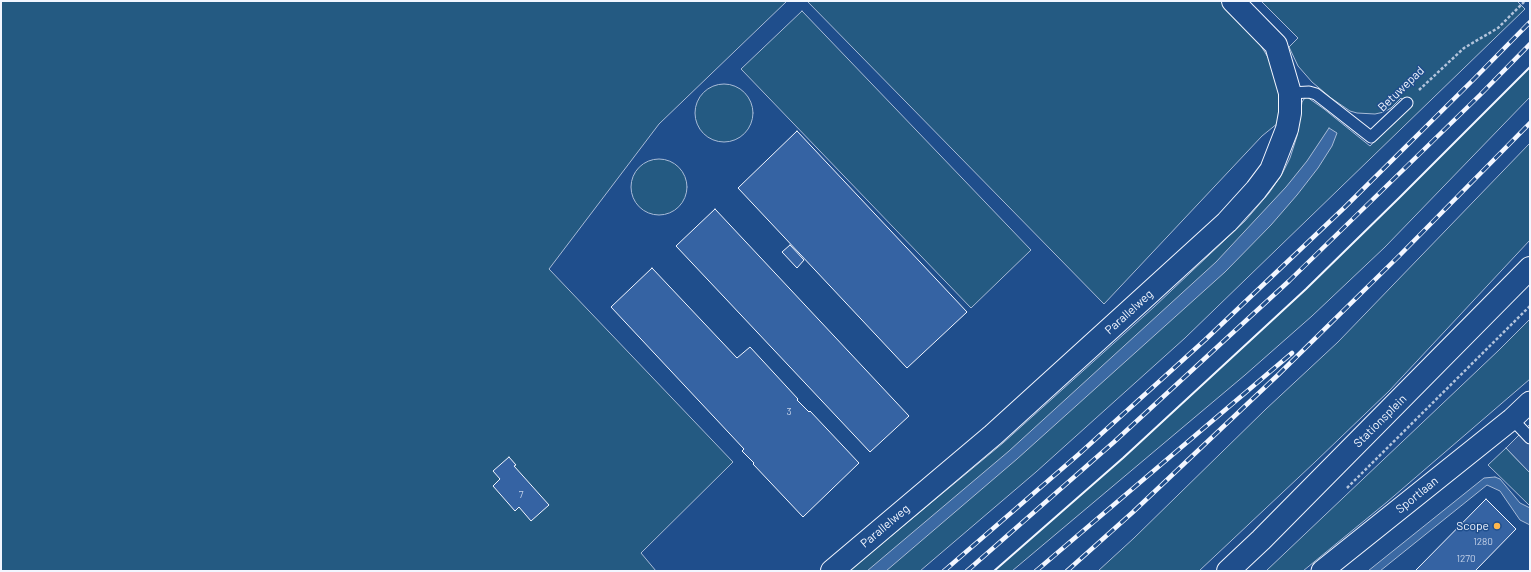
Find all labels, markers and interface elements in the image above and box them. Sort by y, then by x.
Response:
street label: Betuwepad [1375,63,1427,115]
street label: Parallelweg [1102,287,1156,337]
street label: Stationsplein [1351,392,1409,450]
house number: 3 [786,406,792,418]
street label: Sportlaan [1393,474,1441,516]
house number: 7 [519,489,523,501]
street label: Parallelweg [858,501,912,551]
place label: Scope [1456,519,1489,533]
marker: Scope [1492,521,1502,531]
house number: 1280 [1473,536,1493,548]
house number: 1270 [1456,553,1476,565]

